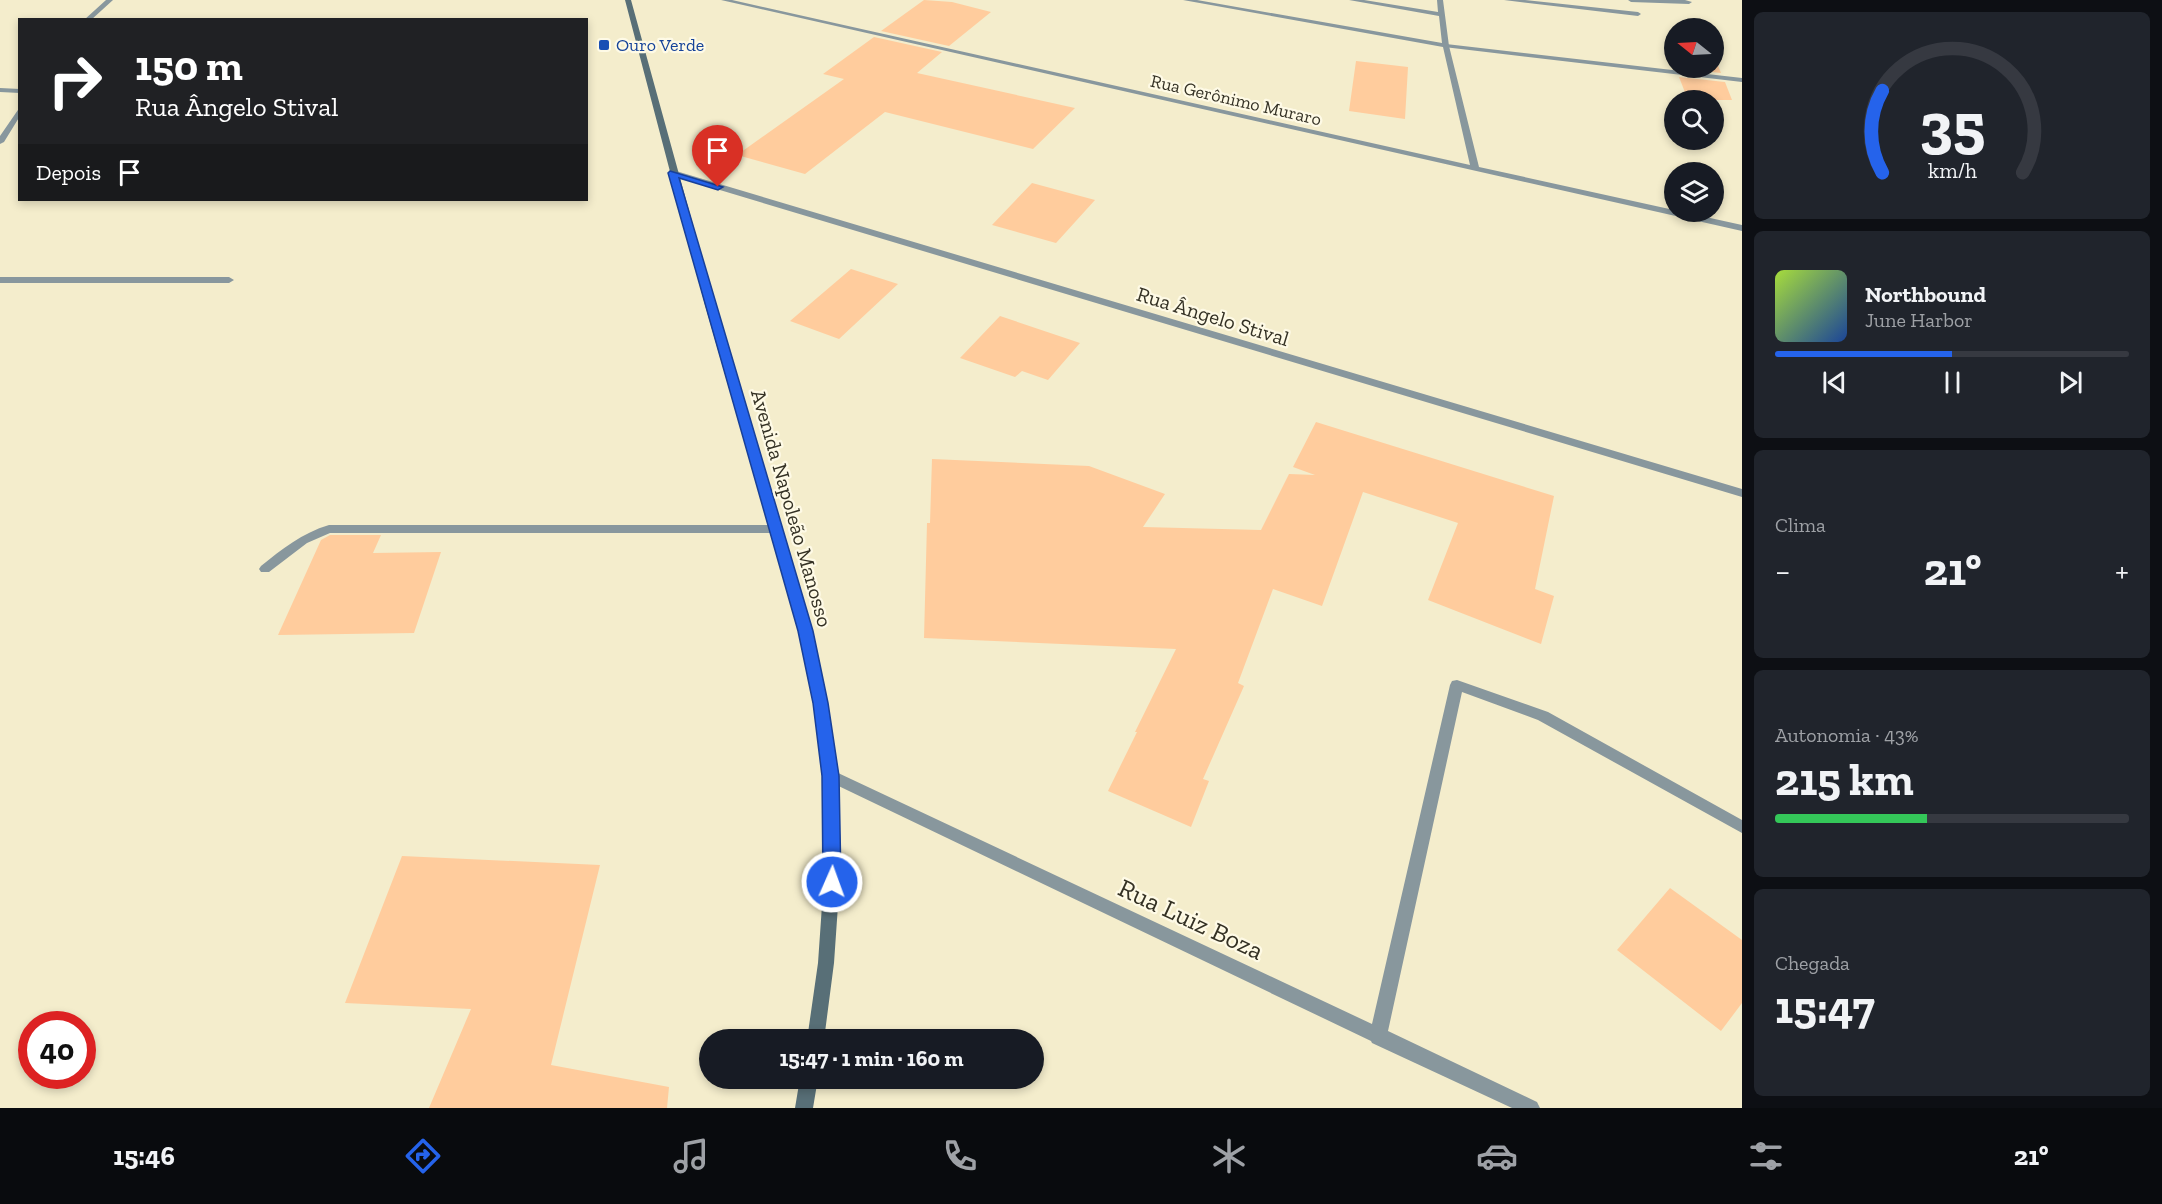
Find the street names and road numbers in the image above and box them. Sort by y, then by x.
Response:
street label: Rua Gerônimo Muraro [1148,70,1324,130]
street label: Rua Ângelo Stival [1134,281,1293,351]
street label: Avenida Napoleão Manosso [746,386,838,630]
street label: Rua Luiz Boza [1113,871,1269,967]

